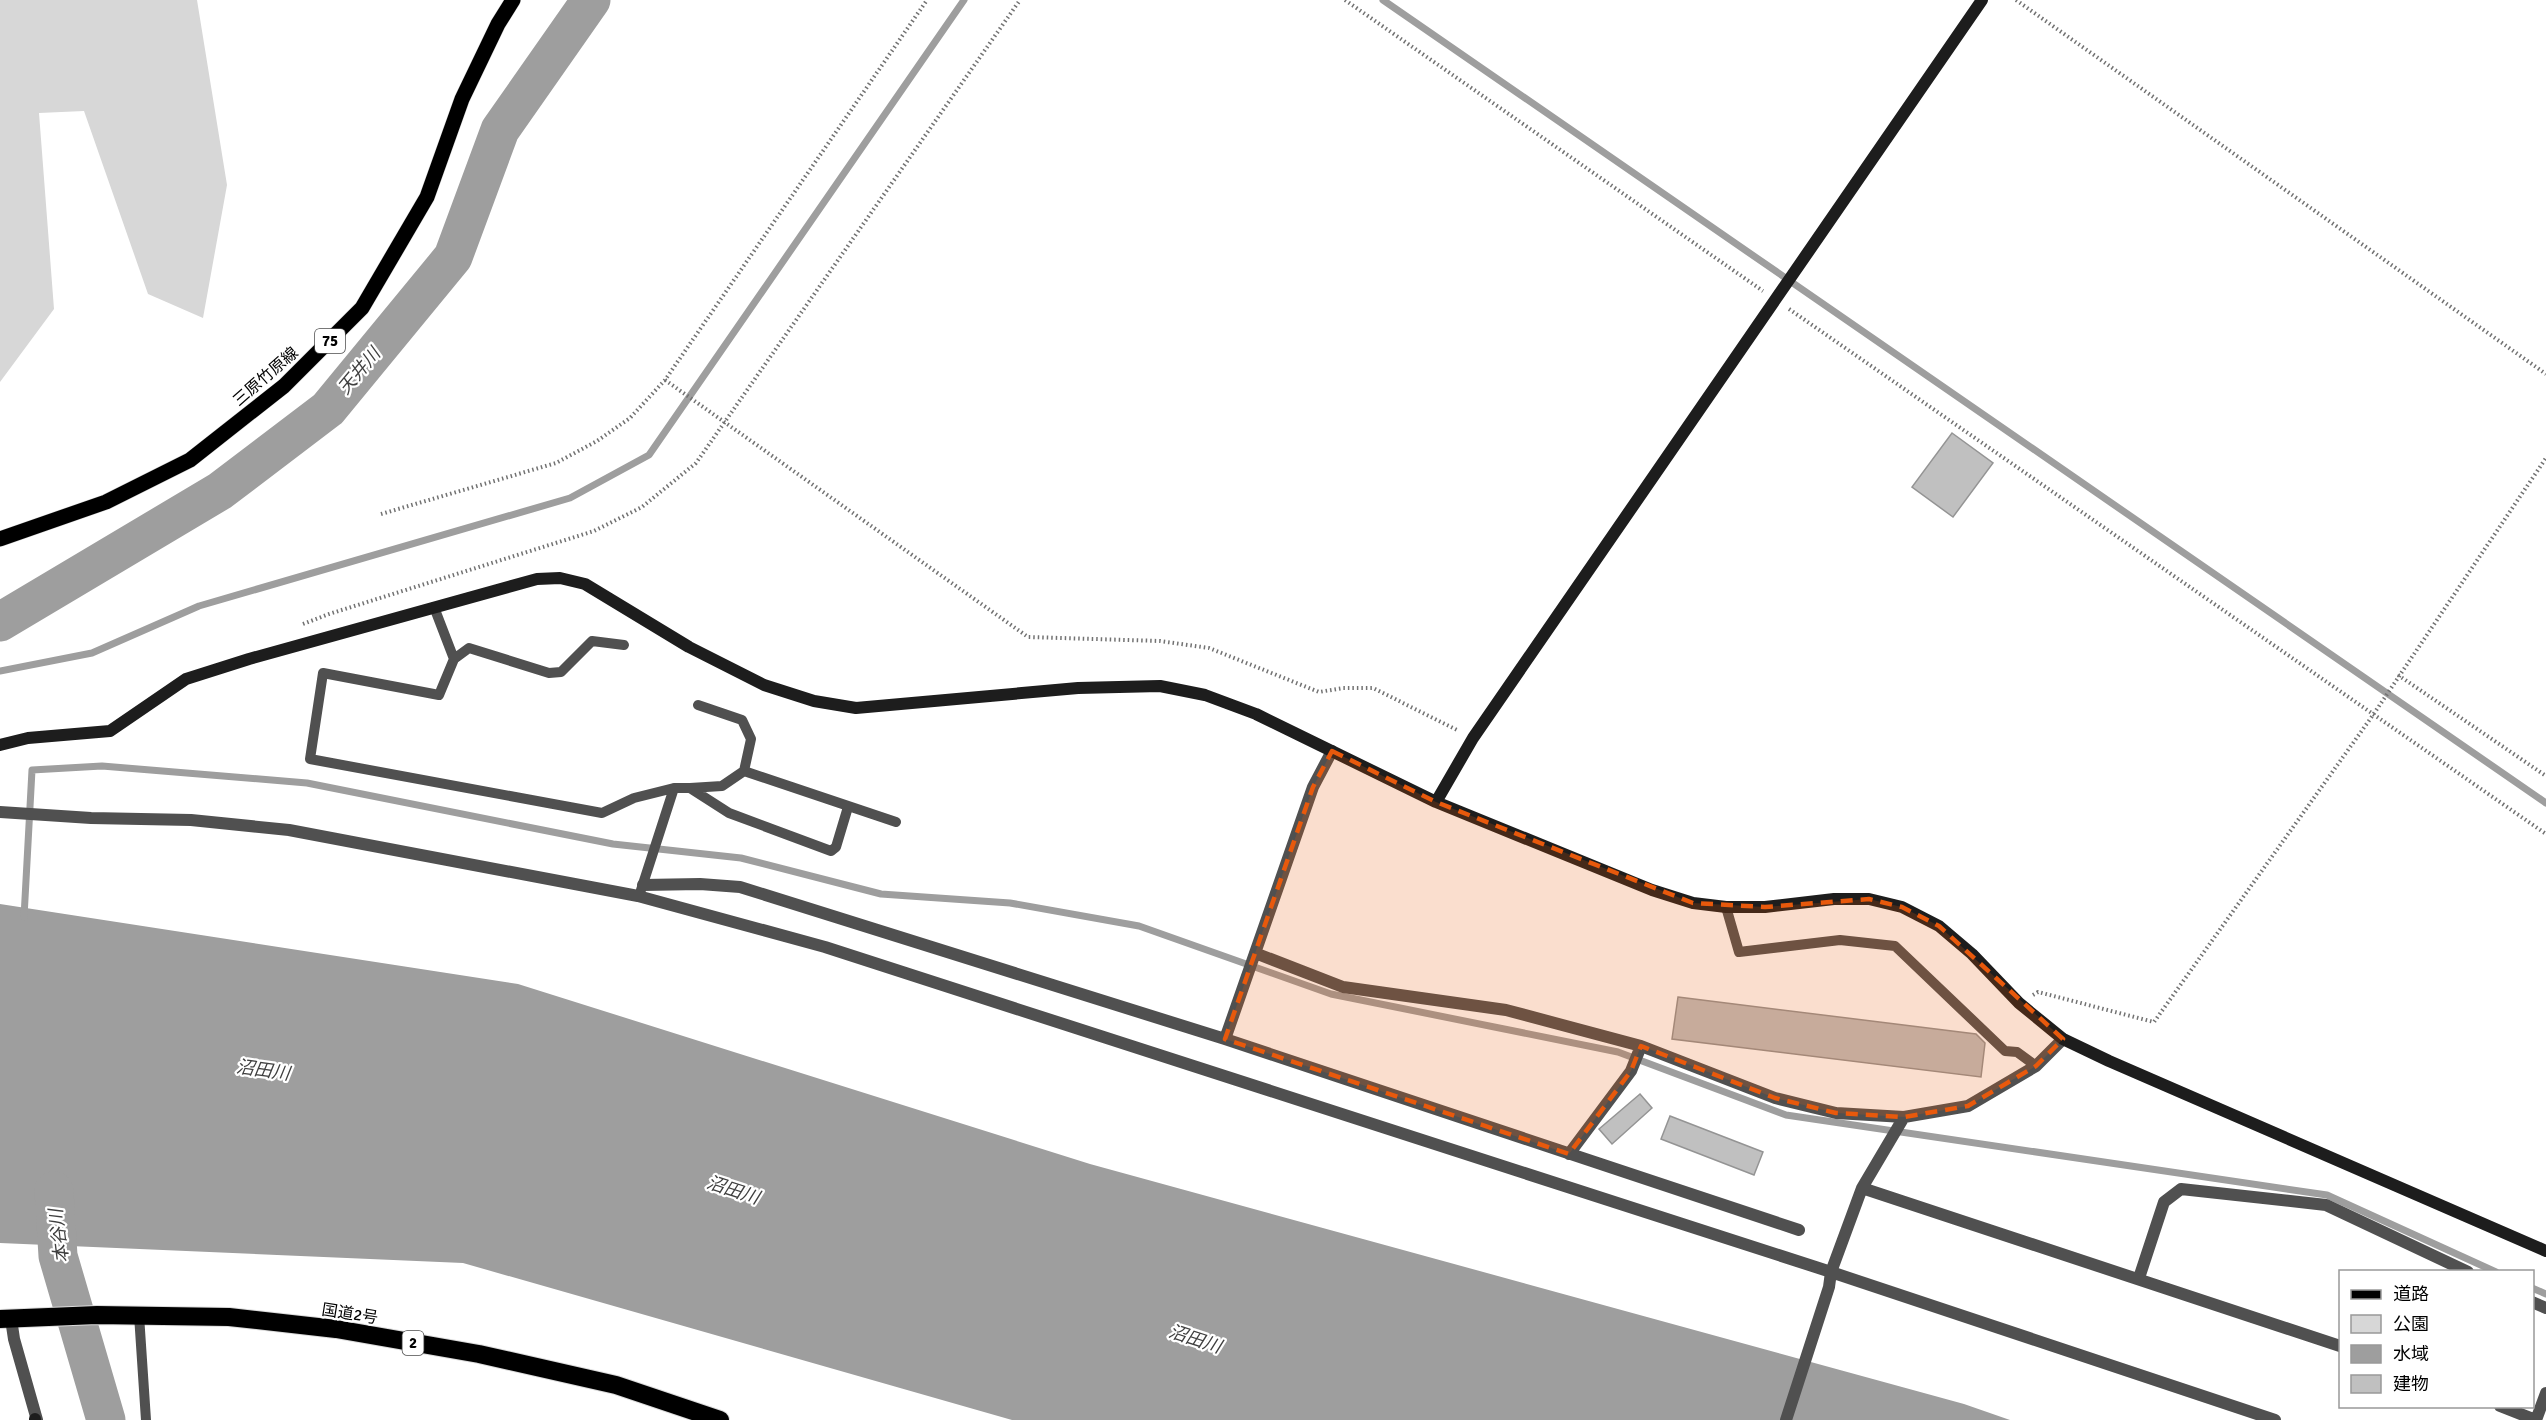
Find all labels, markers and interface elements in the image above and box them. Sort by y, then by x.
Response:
road number: 75 [315,329,345,353]
water label: 天井川 [333,342,386,399]
street label: 三原竹原線 [229,343,302,411]
water label: 沼田川 [235,1055,293,1085]
water label: 沼田川 [704,1171,764,1209]
water label: 本谷川 [45,1206,73,1264]
legend [2339,1270,2534,1408]
text: 道路 [2393,1283,2429,1305]
street label: 国道2号 [320,1300,379,1328]
text: 公園 [2393,1313,2429,1335]
water label: 沼田川 [1166,1320,1226,1358]
road number: 2 [402,1331,424,1355]
text: 水域 [2393,1343,2429,1365]
text: 建物 [2393,1373,2429,1395]

